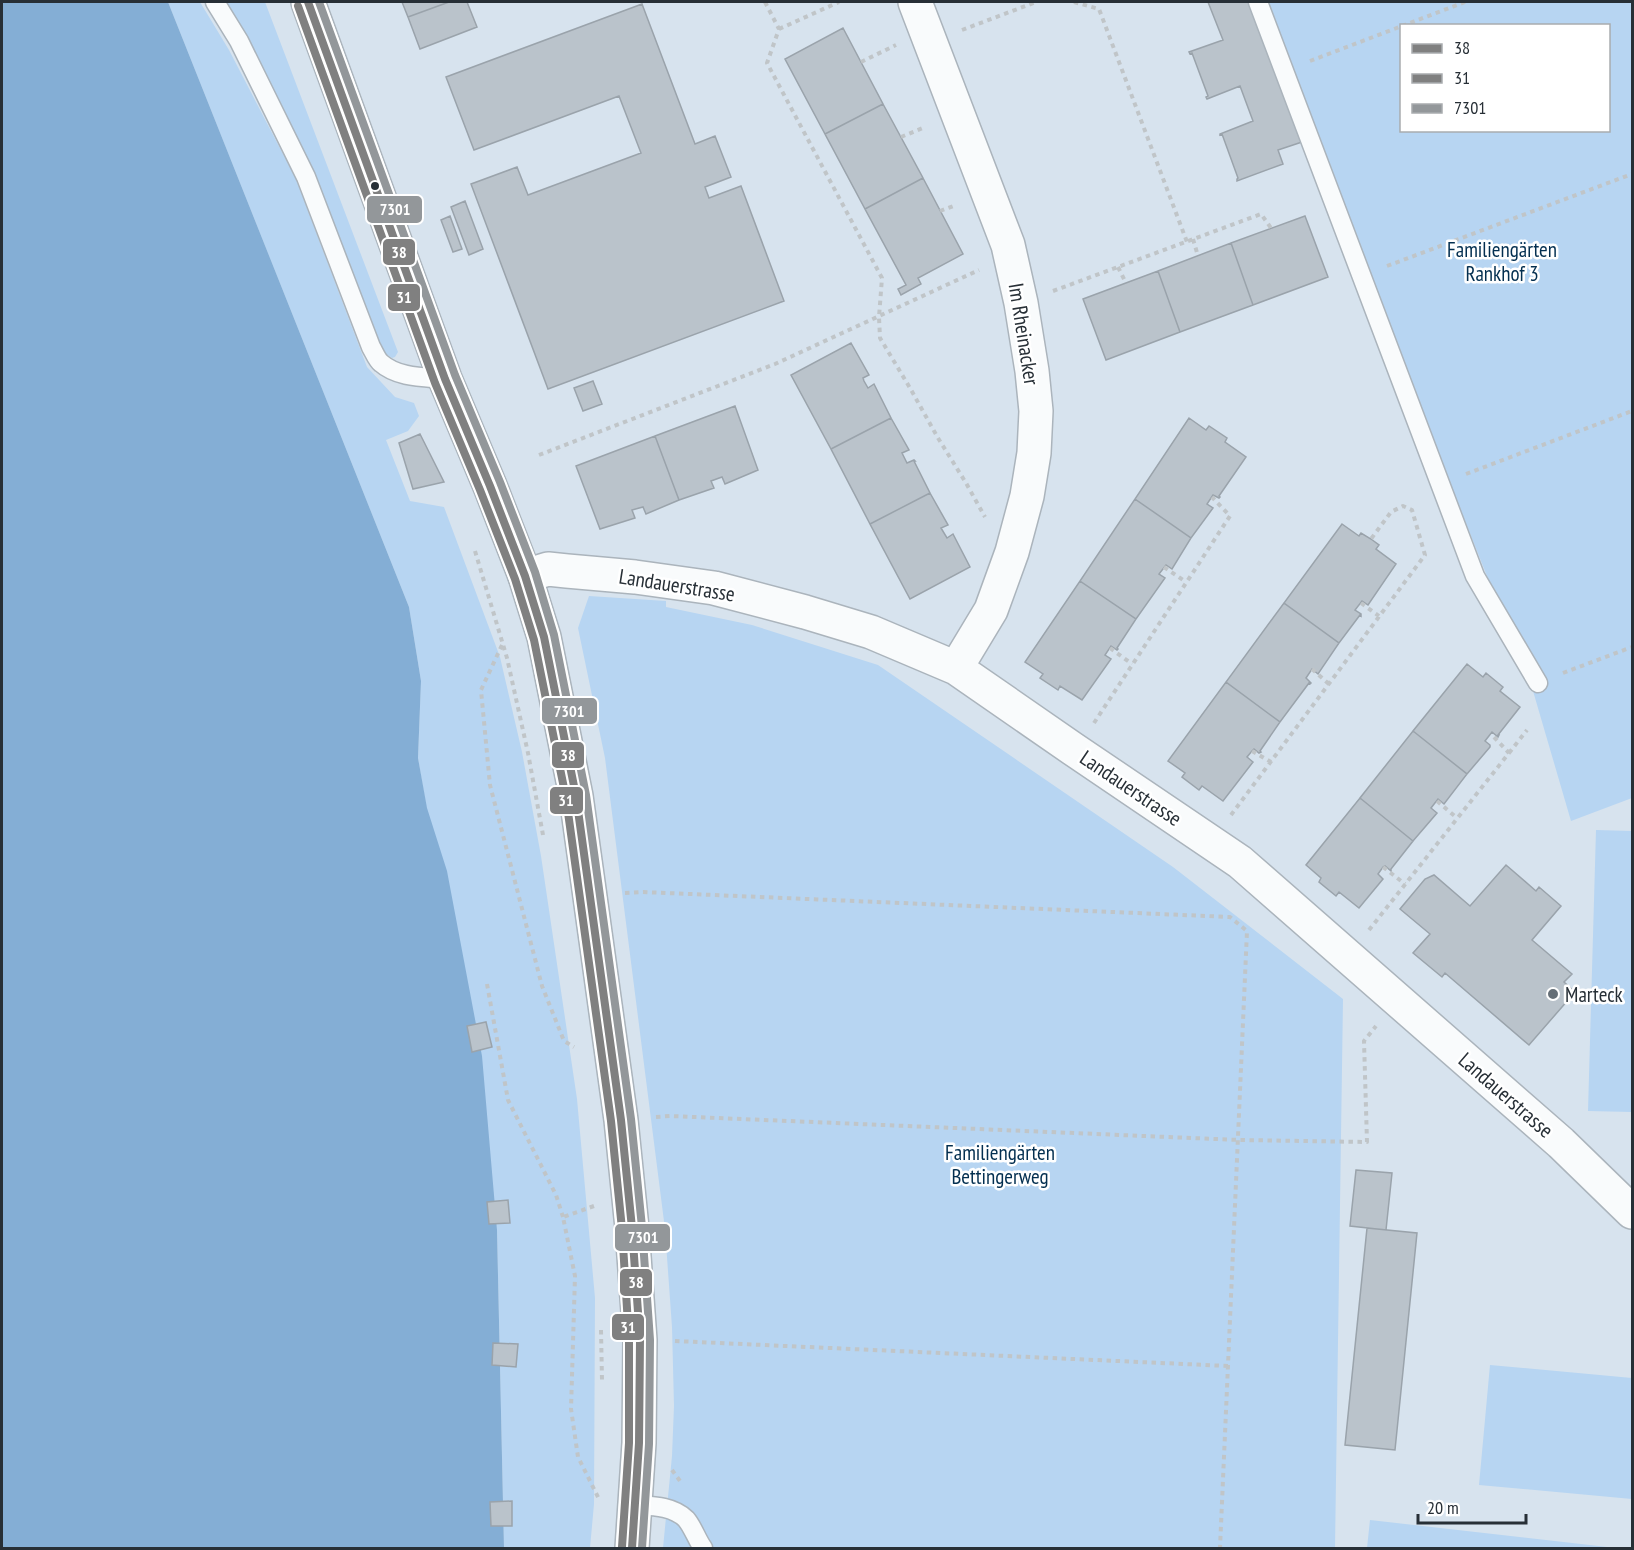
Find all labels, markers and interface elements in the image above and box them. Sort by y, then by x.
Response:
legend [1400,24,1610,132]
text: 38 [1454,36,1470,59]
text: 31 [1454,66,1470,89]
text: 7301 [1454,96,1486,119]
unlabelled marker [369,180,381,192]
line badge: 7301 [366,195,423,224]
text: 7301 [380,199,410,219]
park label: Familiengärten Rankhof 3 [1447,236,1557,287]
line badge: 38 [382,238,416,266]
text: 38 [391,242,407,262]
street label: Im Rheinacker [1003,281,1045,387]
line badge: 31 [387,283,421,312]
text: 31 [396,287,412,307]
street label: Landauerstrasse [617,563,737,607]
line badge: 7301 [541,697,598,725]
text: 7301 [554,701,584,721]
line badge: 38 [551,741,585,769]
street label: Landauerstrasse [1075,744,1187,832]
text: 38 [560,745,576,765]
line badge: 31 [549,786,584,815]
text: 31 [558,790,574,810]
place label: Marteck [1565,981,1623,1008]
marker: Marteck [1546,987,1560,1001]
street label: Landauerstrasse [1453,1046,1559,1144]
park label: Familiengärten Bettingerweg [945,1139,1055,1190]
line badge: 7301 [614,1223,671,1252]
text: 7301 [628,1227,658,1247]
line badge: 38 [619,1268,653,1297]
text: 38 [628,1272,644,1292]
line badge: 31 [611,1313,645,1341]
text: 31 [620,1317,636,1337]
scale bar [1418,1487,1526,1525]
text: 20 m [1427,1496,1459,1519]

